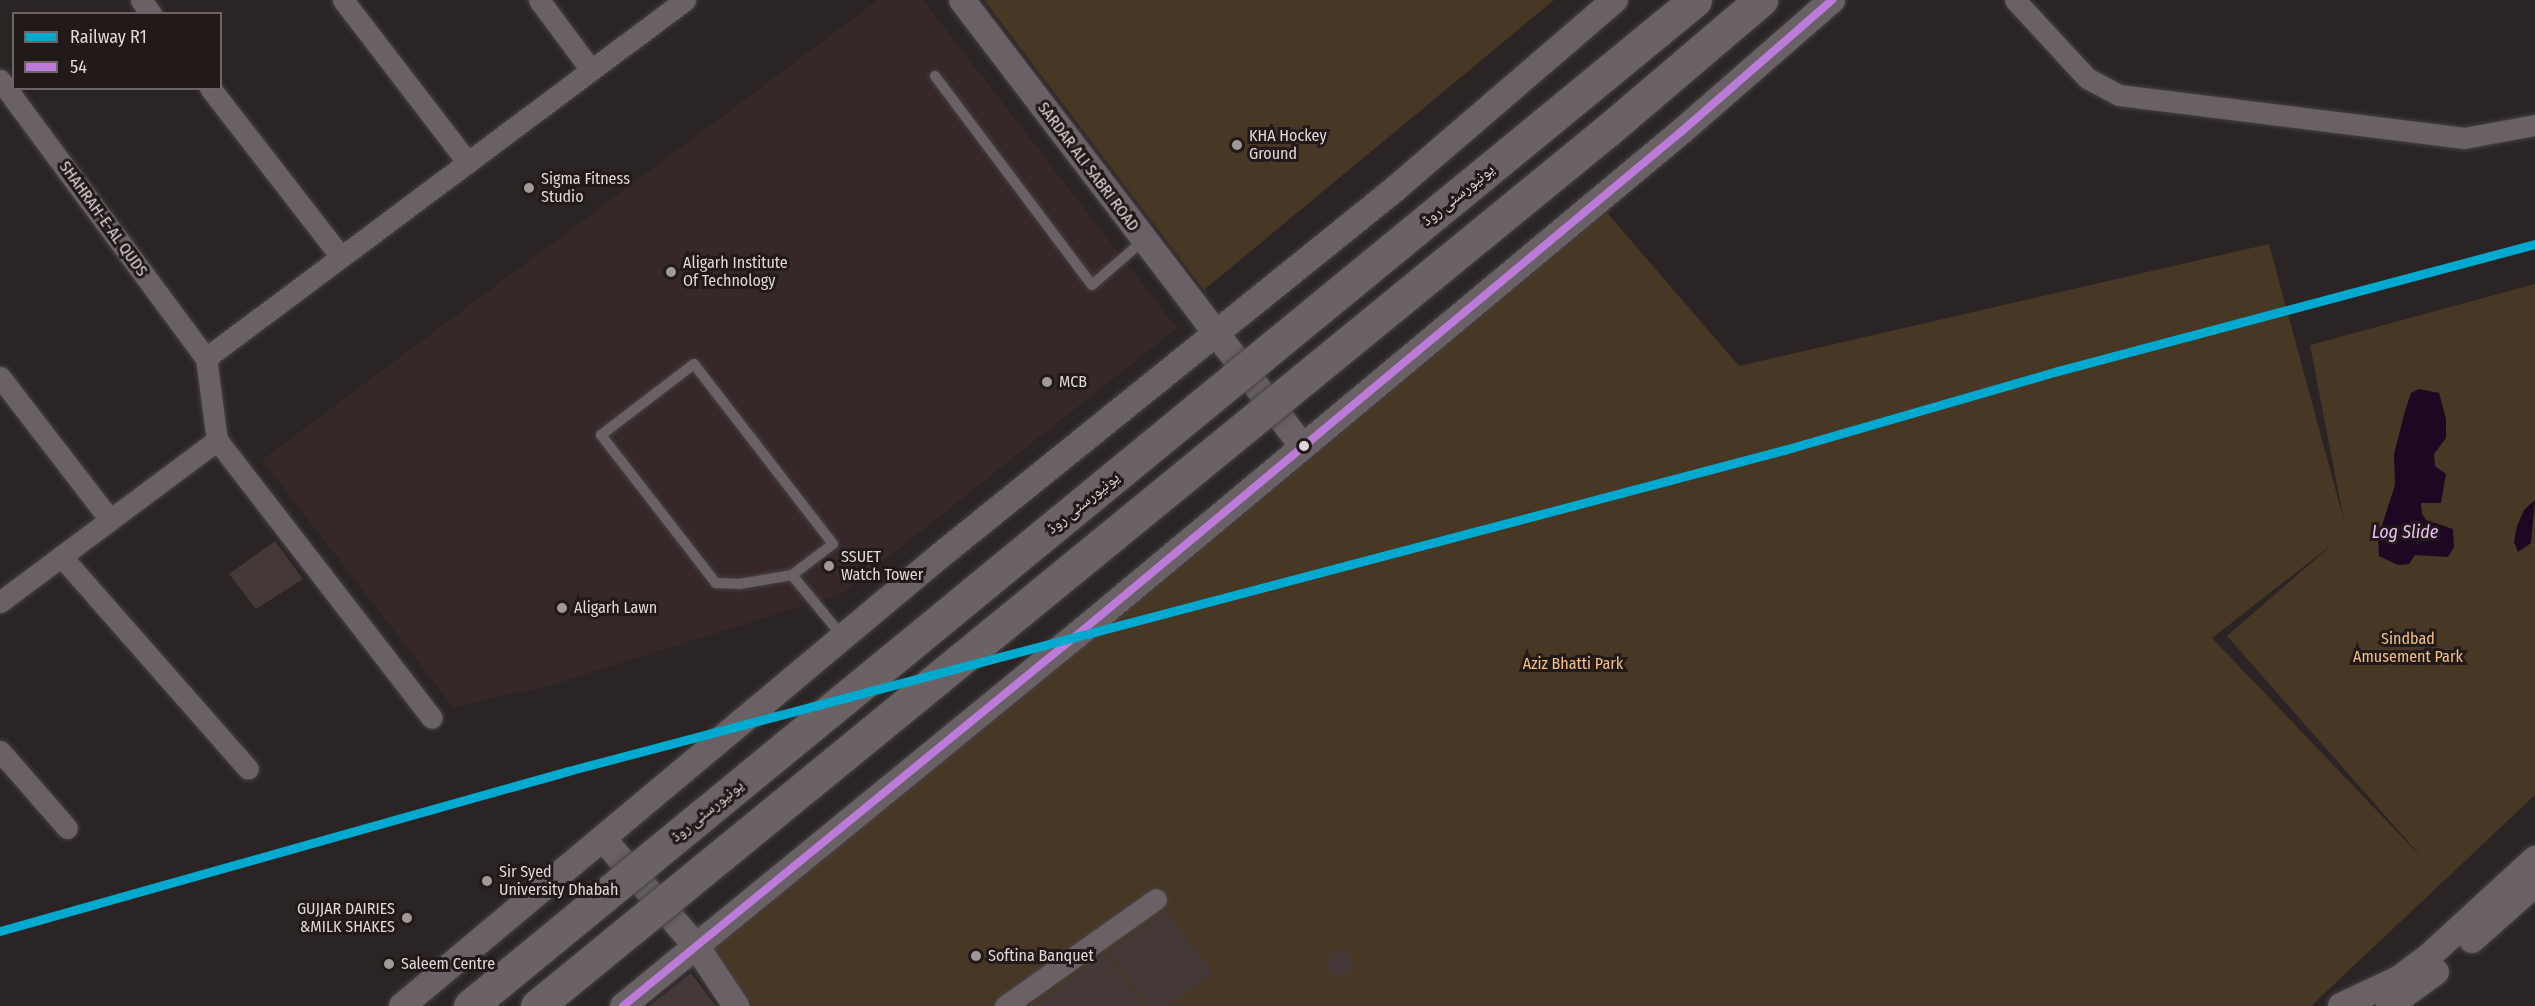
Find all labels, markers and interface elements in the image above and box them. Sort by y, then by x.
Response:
legend [12,12,222,90]
text: Railway R1 [70,26,147,48]
text: 54 [70,56,87,78]
street label: SARDAR ALI SABRI ROAD [1033,99,1143,235]
place label: KHA Hockey Ground [1249,126,1327,164]
marker: KHA Hockey Ground [1230,138,1244,152]
street label: SHAHRAH-E-AL QUDS [55,158,151,280]
street label: یونیورسٹی روڈ [1418,160,1498,230]
place label: Sigma Fitness Studio [541,169,630,207]
marker: Sigma Fitness Studio [522,181,536,195]
place label: Aligarh Institute Of Technology [683,253,788,291]
marker: Aligarh Institute Of Technology [664,265,678,279]
place label: MCB [1059,372,1087,392]
marker: MCB [1040,375,1054,389]
unlabelled marker [1298,440,1310,452]
street label: یونیورسٹی روڈ [1043,468,1123,538]
water label: Log Slide [2372,521,2438,543]
place label: SSUET Watch Tower [841,547,923,585]
marker: SSUET Watch Tower [822,559,836,573]
place label: Aligarh Lawn [574,598,657,618]
marker: Aligarh Lawn [555,601,569,615]
park label: Sindbad Amusement Park [2353,629,2463,667]
park label: Aziz Bhatti Park [1523,654,1623,674]
street label: یونیورسٹی روڈ [667,776,747,846]
place label: Sir Syed University Dhabah [499,862,618,900]
marker: Sir Syed University Dhabah [480,874,494,888]
place label: GUJJAR DAIRIES &MILK SHAKES [297,899,395,937]
marker: GUJJAR DAIRIES &MILK SHAKES [400,911,414,925]
place label: Softina Banquet [988,946,1094,966]
marker: Softina Banquet [969,949,983,963]
place label: Saleem Centre [401,954,495,974]
marker: Saleem Centre [382,957,396,971]

